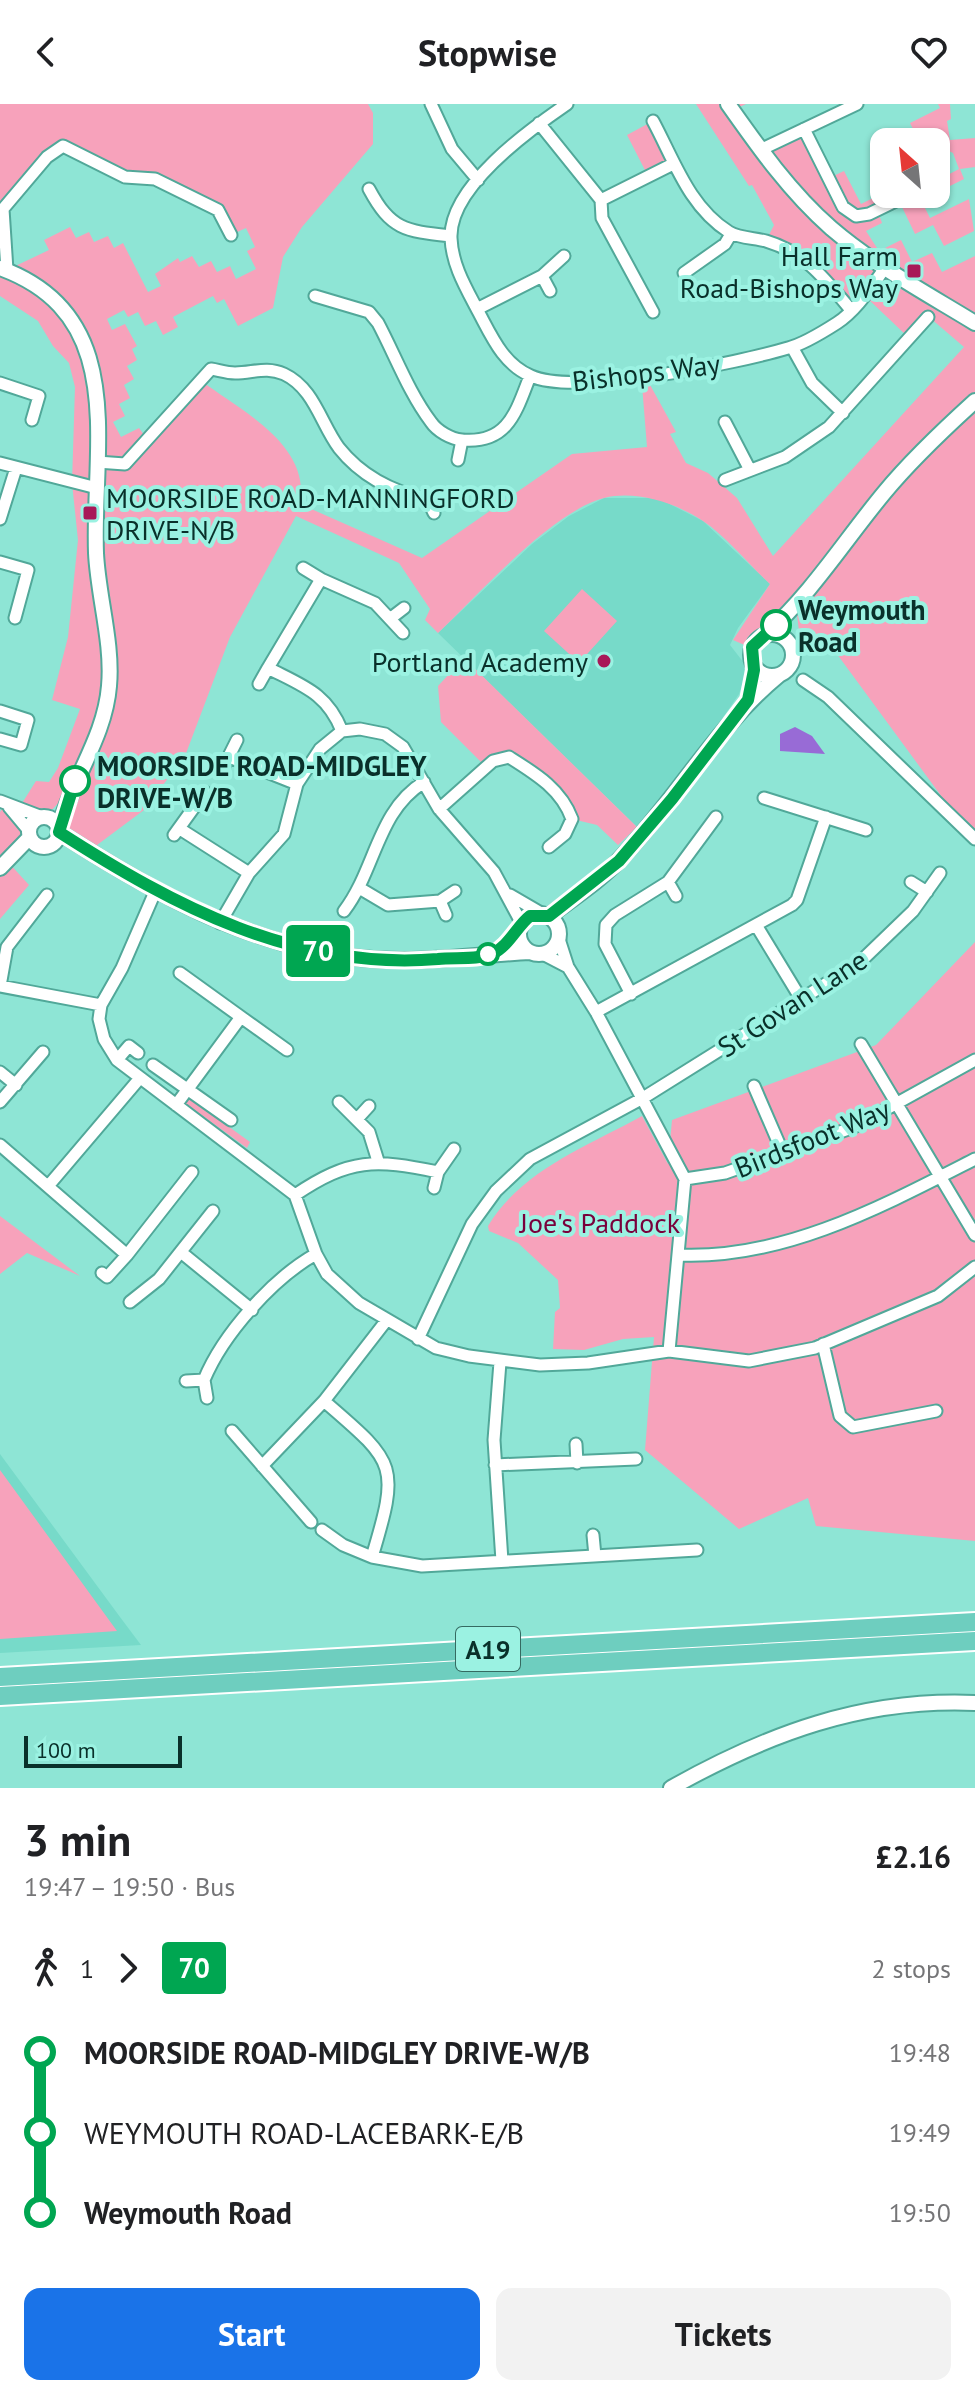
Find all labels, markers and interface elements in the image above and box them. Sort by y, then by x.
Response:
text: Stopwise [418,29,557,76]
icon: back [24,30,68,74]
icon: heart [907,30,951,74]
north arrow [870,128,950,208]
map controls [870,128,950,208]
place label: Hall Farm Road-Bishops Way [680,237,898,306]
marker: Hall Farm Road-Bishops Way [905,262,923,280]
street label: Bishops Way [570,345,722,399]
place label: MOORSIDE ROAD-MANNINGFORD DRIVE-N/B [106,479,515,548]
marker: MOORSIDE ROAD-MANNINGFORD DRIVE-N/B [81,504,99,522]
place label: Weymouth Road [798,591,926,660]
marker: Weymouth Road [761,610,791,640]
place label: Portland Academy [372,643,588,680]
marker: Portland Academy [595,652,613,670]
place label: MOORSIDE ROAD-MIDGLEY DRIVE-W/B [97,747,427,816]
marker: MOORSIDE ROAD-MIDGLEY DRIVE-W/B [60,766,90,796]
line badge: 70 [282,925,354,977]
text: 70 [302,932,334,969]
street label: St Govan Lane [710,941,874,1065]
unlabelled marker [477,943,499,965]
street label: Birdsfoot Way [729,1090,895,1186]
park label: Joe's Paddock [519,1204,681,1241]
road number: A19 [456,1627,520,1671]
scale bar [24,1732,182,1768]
text: 100 m [36,1736,96,1764]
text: 3 min [24,1811,131,1868]
text: £2.16 [876,1837,951,1876]
text: 19:47 – 19:50 · Bus [24,1870,235,1903]
icon: walk [24,1946,68,1990]
icon: forward [106,1946,150,1990]
text: 70 [178,1949,210,1986]
text: 1 [80,1952,94,1985]
text: 2 stops [871,1952,951,1985]
text: MOORSIDE ROAD-MIDGLEY DRIVE-W/B [84,2033,590,2072]
text: 19:48 [889,2036,951,2069]
text: WEYMOUTH ROAD-LACEBARK-E/B [84,2113,524,2152]
text: 19:49 [889,2116,951,2149]
text: Weymouth Road [84,2193,292,2232]
text: 19:50 [889,2196,951,2229]
button: Start [24,2288,480,2380]
button: Tickets [496,2288,951,2380]

